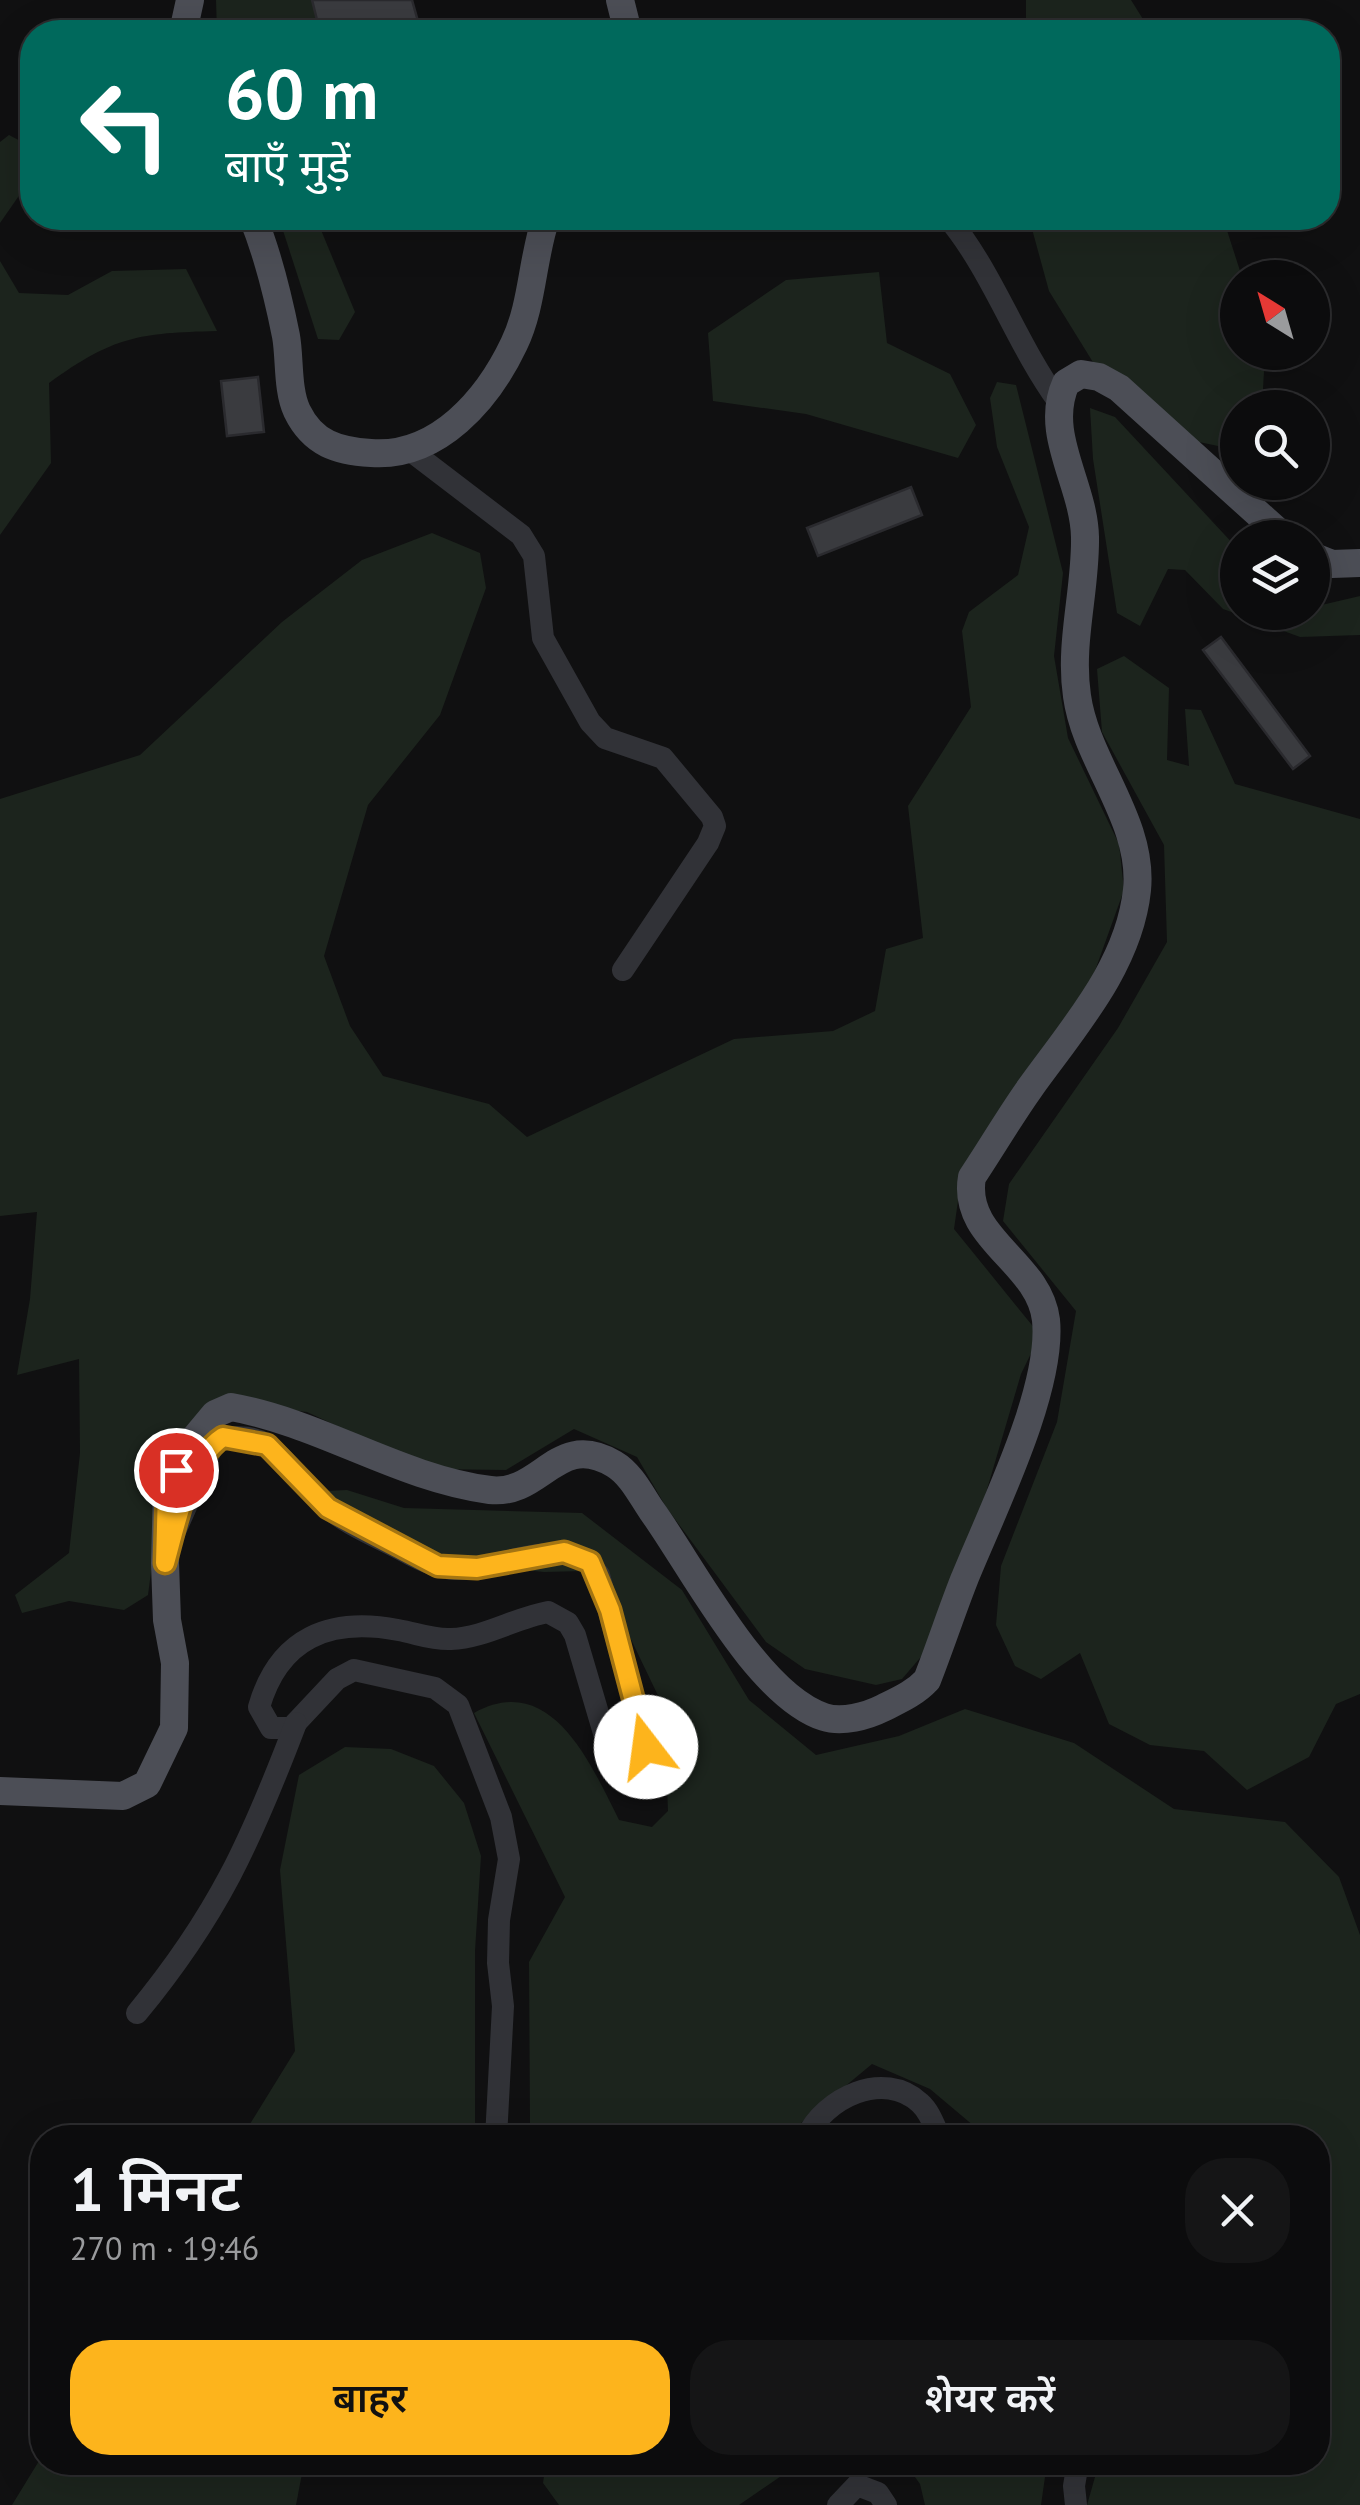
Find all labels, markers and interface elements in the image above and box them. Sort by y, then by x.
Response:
text: 60 m [225,48,378,138]
icon: left [60,60,190,190]
text: बाएँ मुड़ें [225,136,350,194]
north arrow [1220,260,1330,370]
map controls [1220,260,1330,630]
button: search [1220,390,1330,500]
button: layers [1220,520,1330,630]
pin [134,1428,219,1513]
icon: arrive [149,1443,204,1498]
position arrow [594,1695,698,1799]
text: 1 मिनट [70,2150,241,2228]
button: close [1185,2158,1290,2263]
text: 270 m · 19:46 [70,2227,259,2269]
button: बाहर [70,2340,670,2455]
button: शेयर करें [690,2340,1290,2455]

